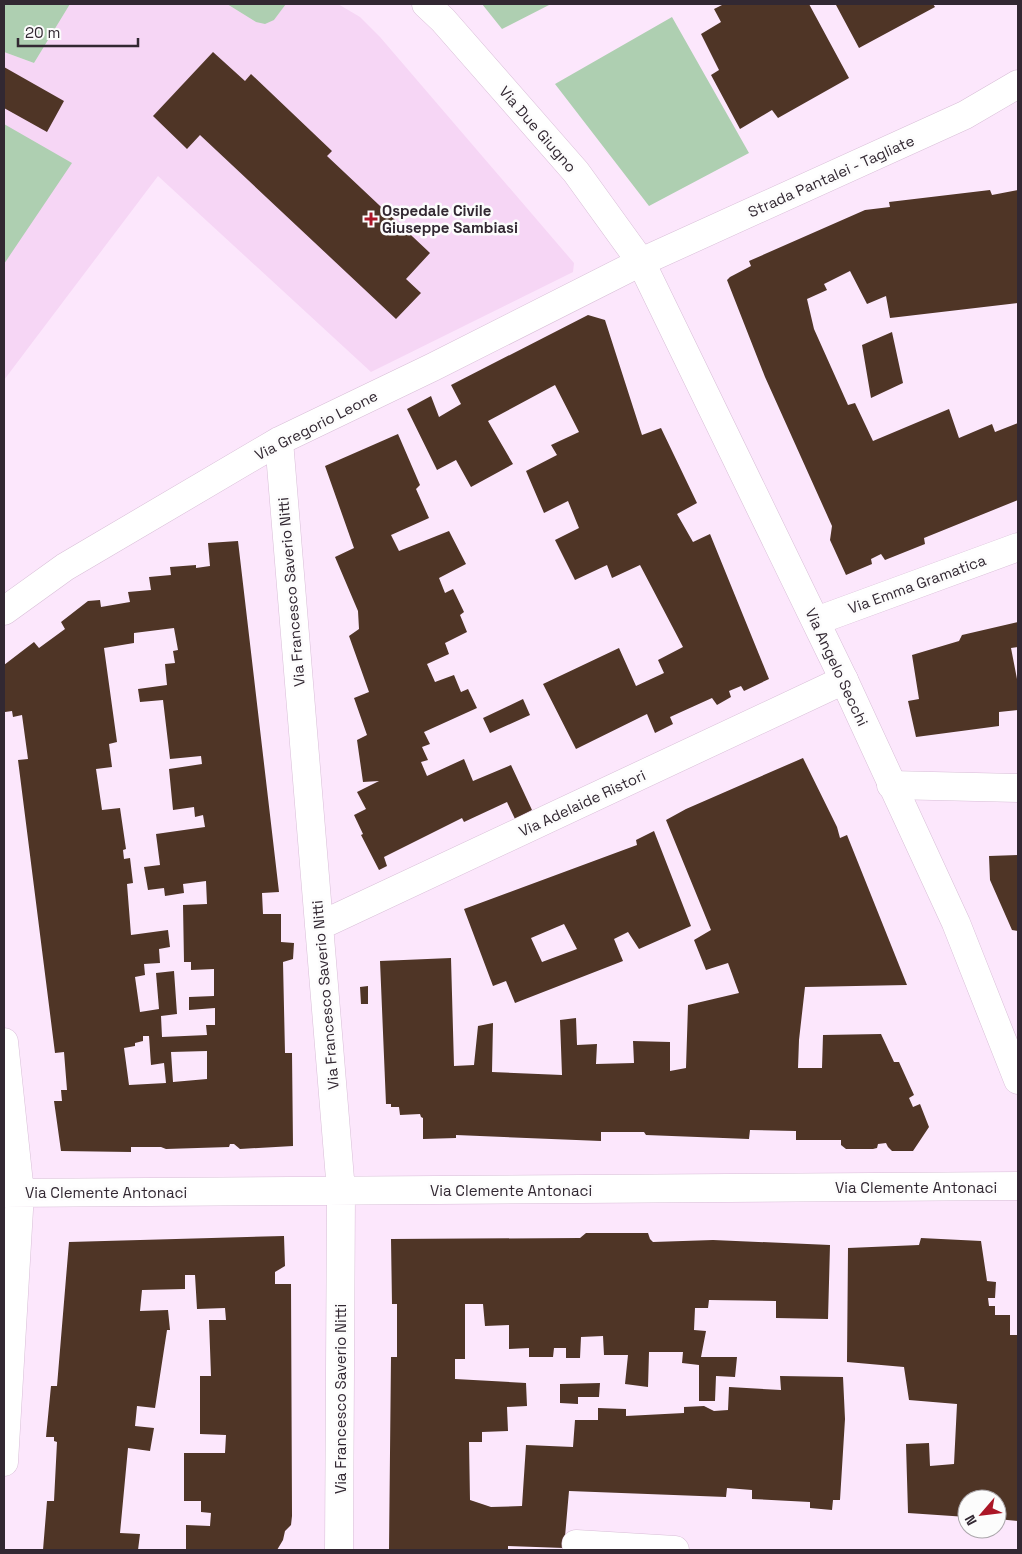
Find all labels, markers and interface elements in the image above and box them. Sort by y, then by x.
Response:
scale bar [18,15,138,47]
text: 20 m [25,23,60,42]
street label: Via Due Giugno [495,82,581,176]
street label: Strada Pantalei - Tagliate [745,131,917,221]
place label: Ospedale Civile Giuseppe Sambiasi [382,201,518,237]
marker: Ospedale Civile Giuseppe Sambiasi [364,212,378,226]
street label: Via Gregorio Leone [251,386,381,464]
street label: Via Francesco Saverio Nitti [273,496,309,688]
street label: Via Emma Gramatica [845,550,989,618]
street label: Via Angelo Secchi [801,605,873,729]
street label: Via Adelaide Ristori [516,765,648,841]
street label: Via Francesco Saverio Nitti [307,899,343,1091]
street label: Via Clemente Antonaci [835,1178,997,1197]
street label: Via Clemente Antonaci [430,1181,592,1200]
street label: Via Clemente Antonaci [25,1183,187,1202]
street label: Via Francesco Saverio Nitti [331,1304,350,1494]
north arrow [957,1489,1007,1539]
text: N [960,1512,981,1528]

